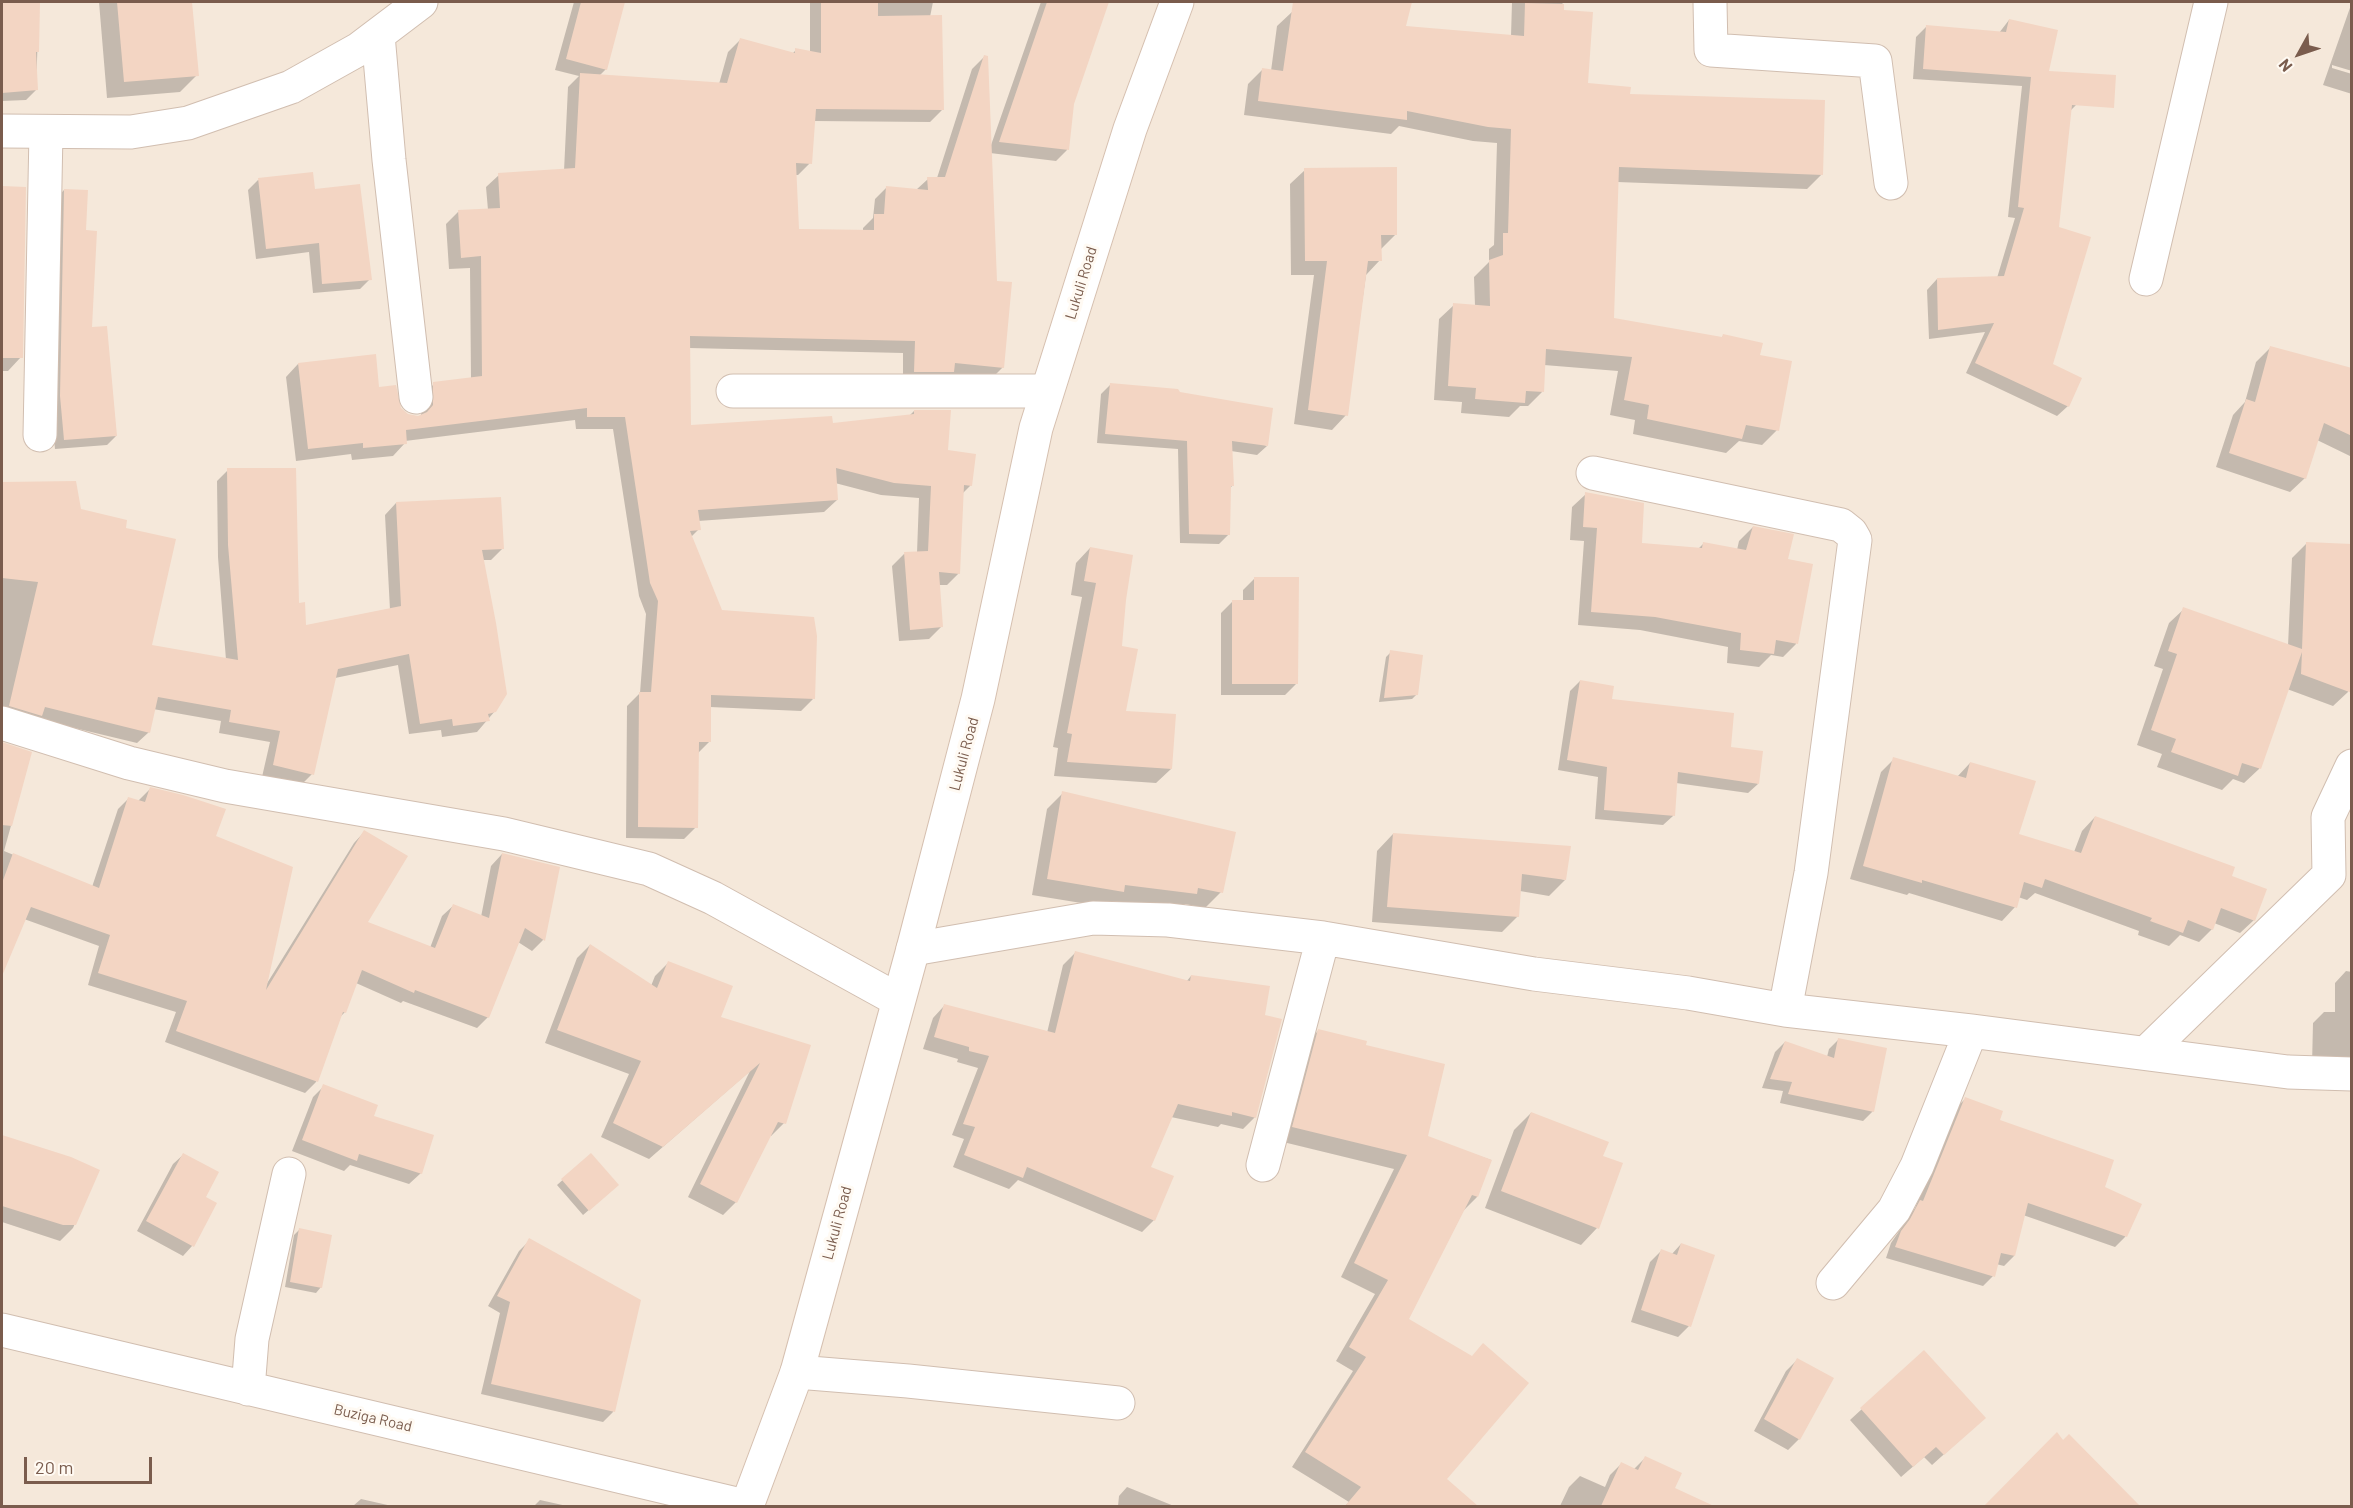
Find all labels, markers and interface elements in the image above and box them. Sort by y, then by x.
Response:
north arrow [2269,24,2329,84]
text: N [2274,56,2296,76]
street label: Lukuli Road [1061,244,1101,322]
street label: Lukuli Road [946,715,982,793]
street label: Lukuli Road [819,1184,855,1262]
street label: Buziga Road [332,1400,414,1436]
scale bar [27,1445,154,1483]
text: 20 m [35,1456,73,1478]

